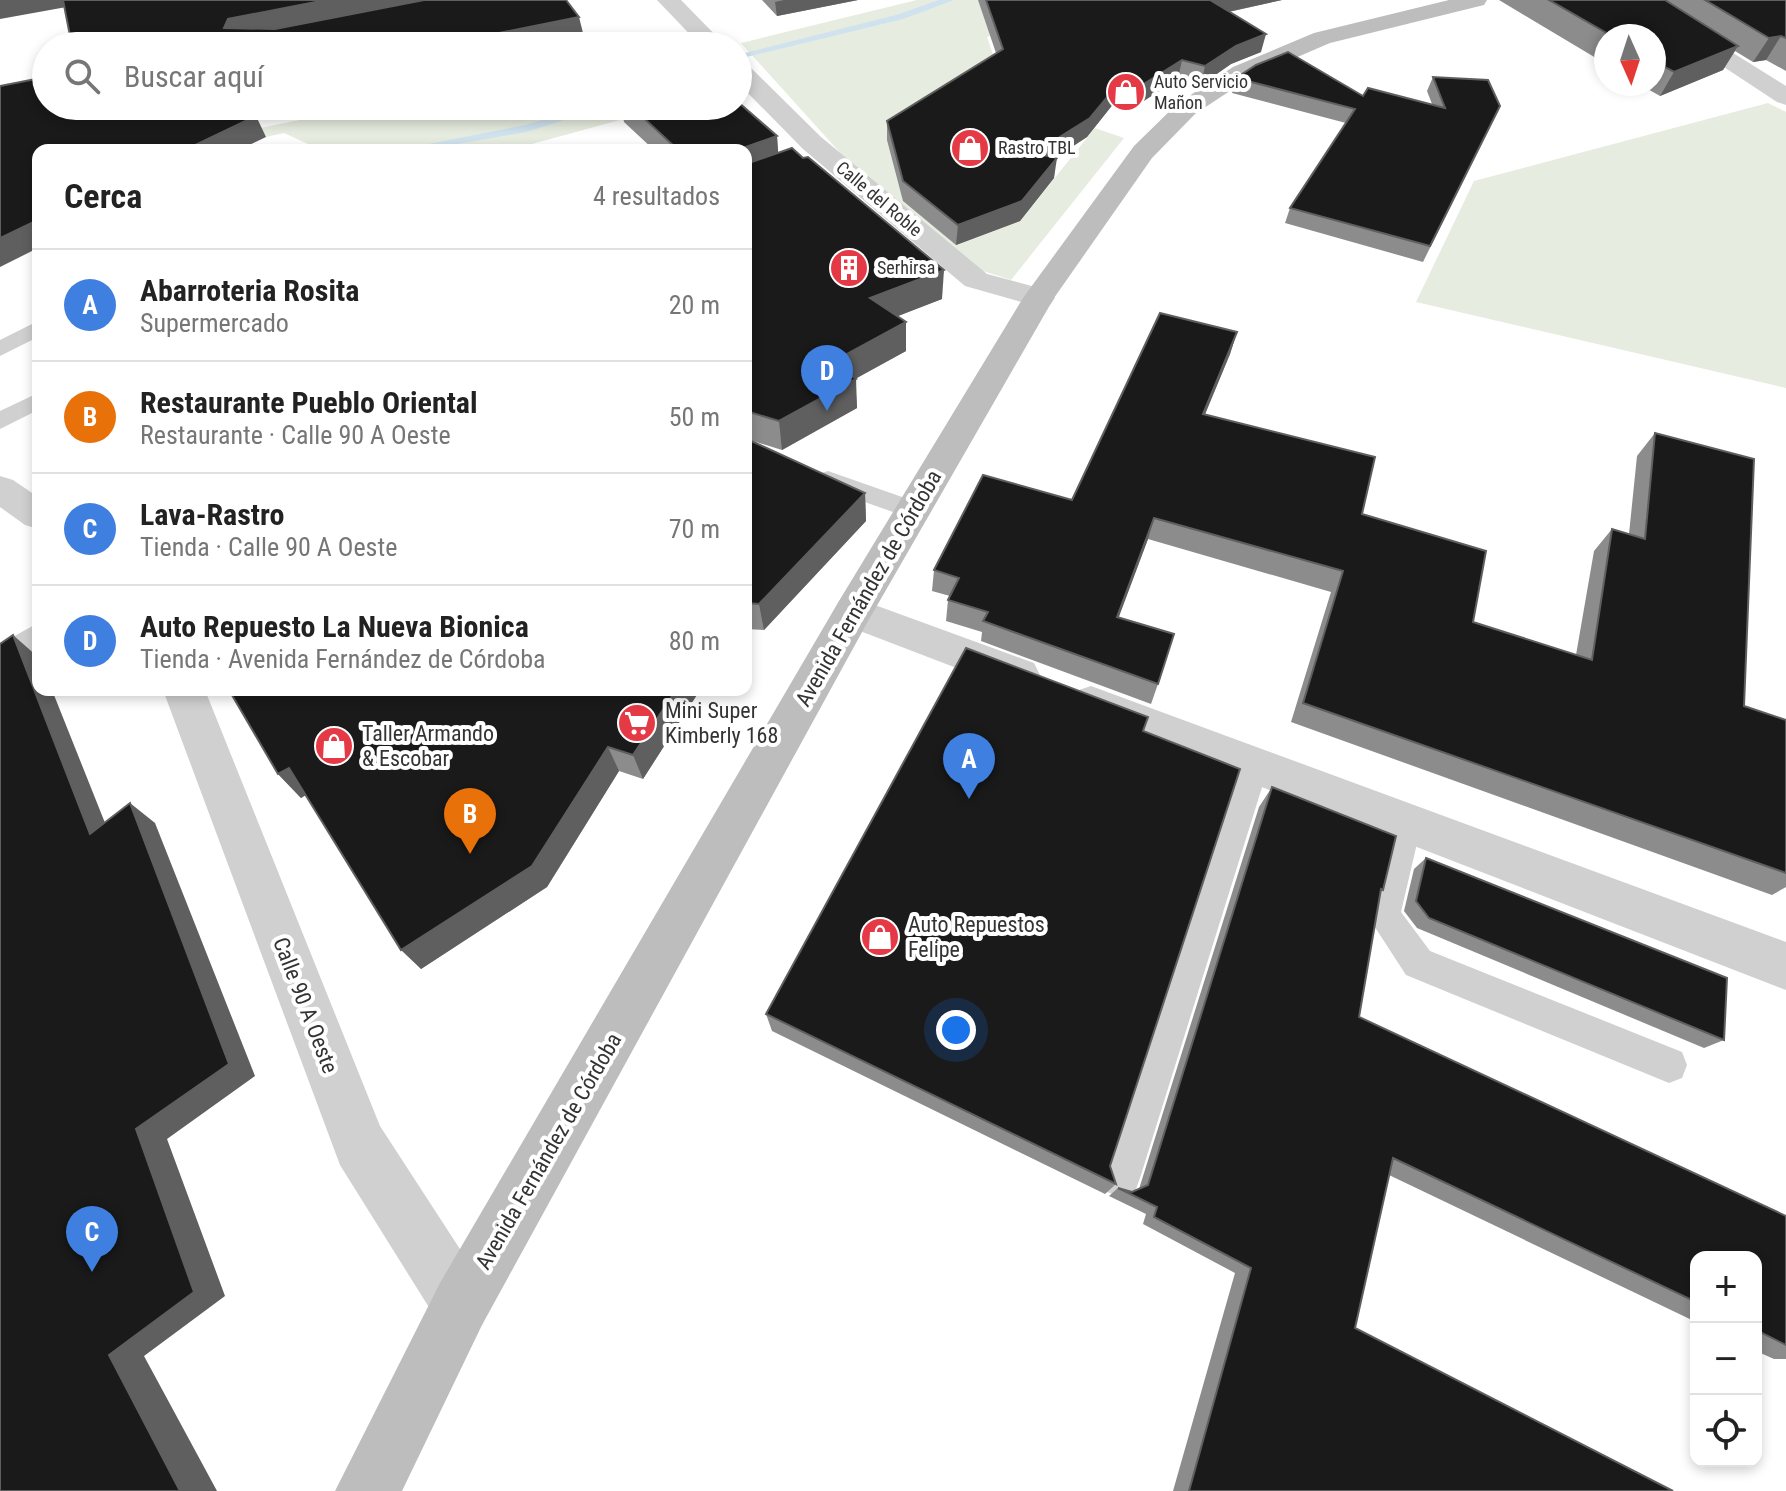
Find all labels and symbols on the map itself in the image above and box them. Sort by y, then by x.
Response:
north arrow [1594,24,1666,96]
shop icon: Auto Servicio Mañon [1105,71,1147,113]
place label: Auto Servicio Mañon [1154,71,1248,113]
shop icon: Rastro TBL [949,127,991,169]
place label: Rastro TBL [998,137,1076,158]
street label: Calle del Roble [832,157,926,241]
building icon: Serhirsa [828,247,870,289]
place label: Serhirsa [877,257,935,278]
pin: D [801,345,853,411]
street label: Avenida Fernández de Córdoba [790,466,946,711]
place label: Mini Super Kimberly 168 [665,698,778,748]
supermarket icon: Mini Super Kimberly 168 [616,702,658,744]
place label: Taller Armando & Escobar [362,721,494,771]
shop icon: Taller Armando & Escobar [313,725,355,767]
pin: A [943,733,995,799]
pin: B [444,788,496,854]
place label: Auto Repuestos Felipe [908,912,1045,962]
shop icon: Auto Repuestos Felipe [859,916,901,958]
street label: Calle 90 A Oeste [268,934,343,1077]
your location [936,1010,976,1050]
street label: Avenida Fernández de Córdoba [470,1029,626,1274]
pin: C [66,1206,118,1272]

